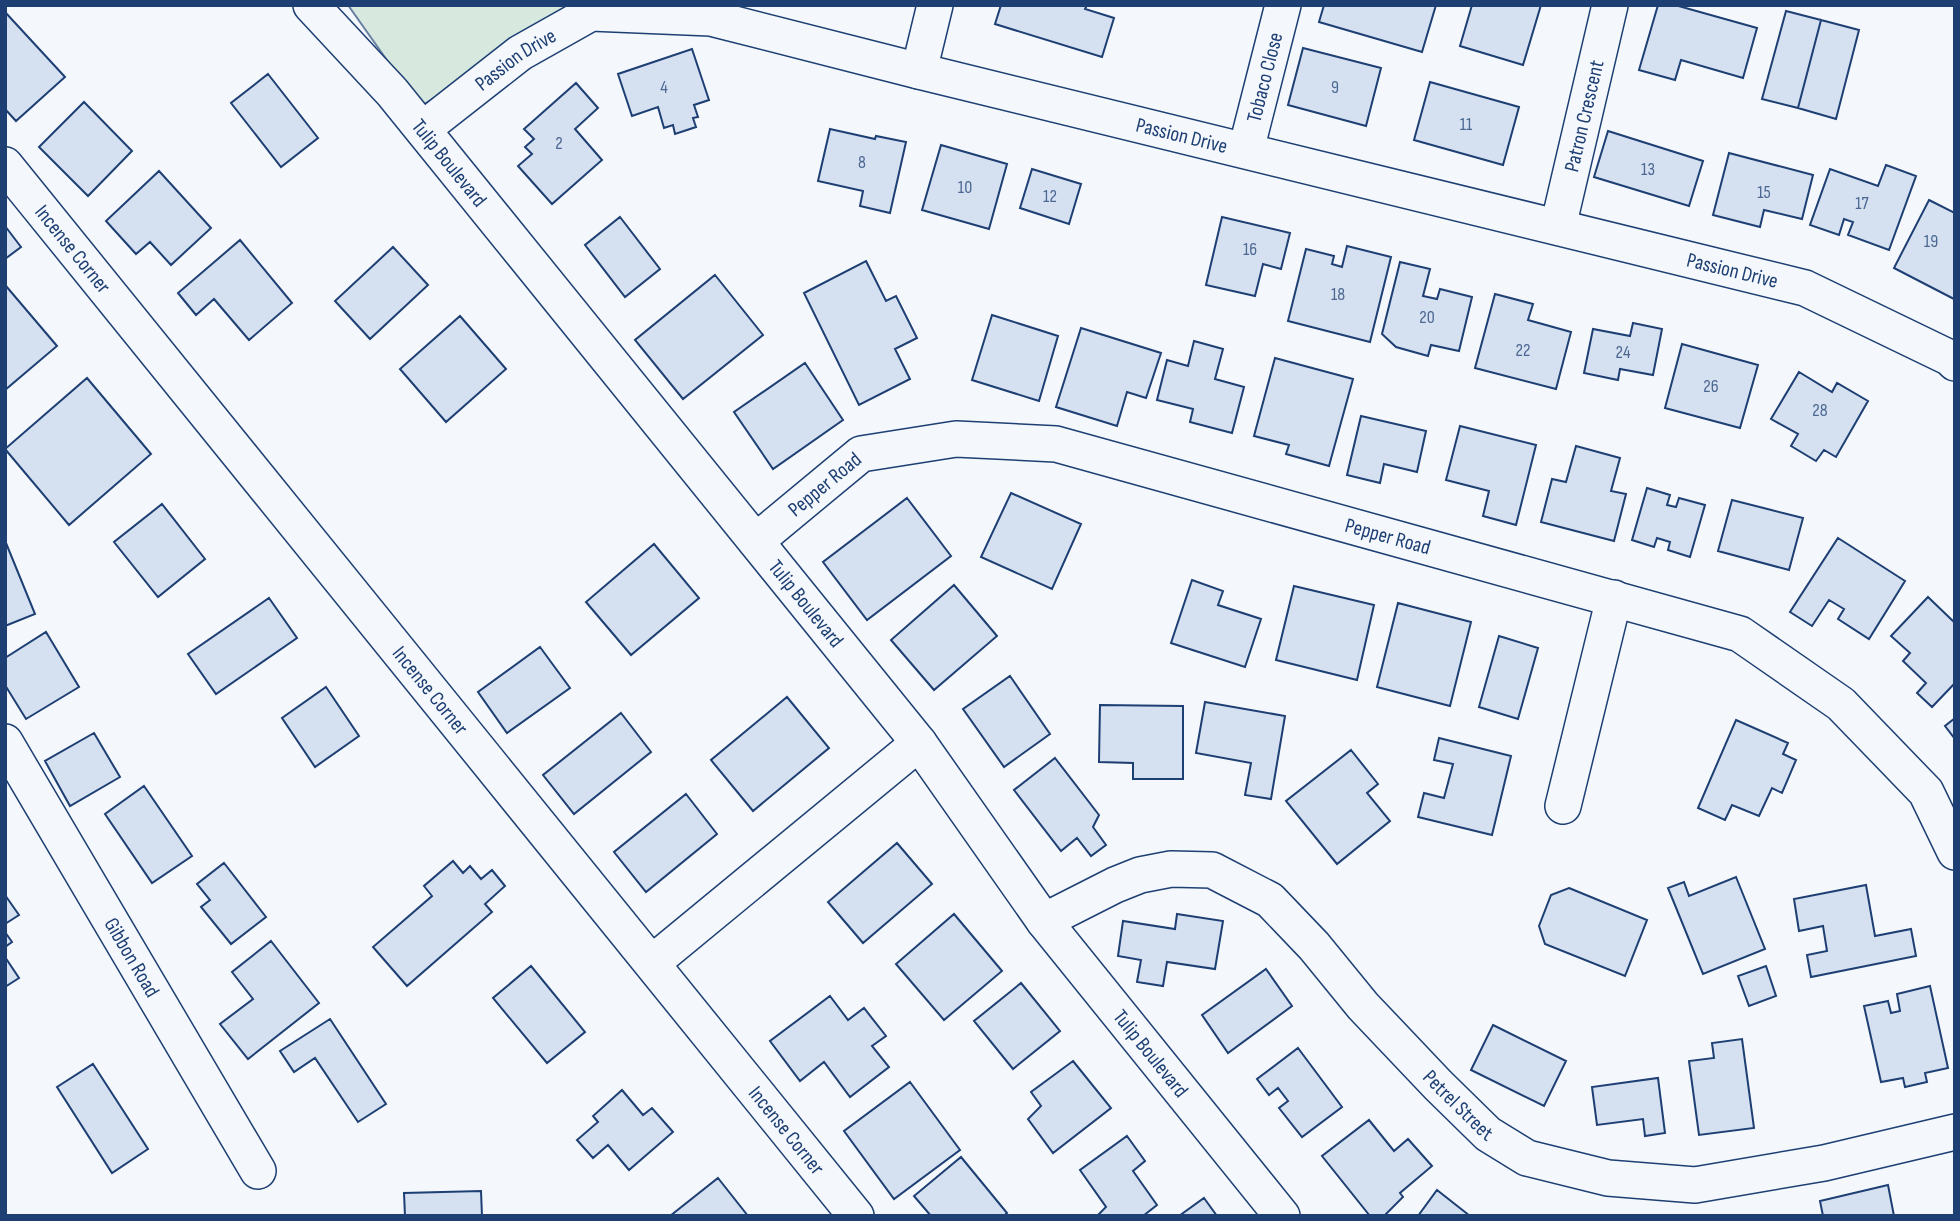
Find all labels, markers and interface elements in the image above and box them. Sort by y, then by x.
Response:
street label: Passion Drive [470,23,560,96]
street label: Tobaco Close [1241,30,1288,125]
street label: Patron Crescent [1559,58,1609,174]
house number: 4 [660,77,668,98]
house number: 9 [1331,77,1339,98]
street label: Passion Drive [1134,112,1230,159]
street label: Tulip Boulevard [406,114,492,212]
house number: 11 [1460,114,1473,135]
house number: 2 [555,133,563,154]
house number: 8 [858,152,866,173]
house number: 13 [1641,159,1655,180]
house number: 10 [958,177,972,198]
house number: 15 [1757,182,1771,203]
house number: 12 [1043,186,1057,207]
house number: 17 [1855,193,1870,214]
street label: Incense Corner [30,200,116,298]
house number: 19 [1924,231,1938,252]
house number: 16 [1243,239,1257,260]
street label: Passion Drive [1684,247,1781,293]
house number: 18 [1331,284,1345,305]
house number: 20 [1419,307,1435,328]
house number: 22 [1516,340,1530,361]
house number: 24 [1616,342,1631,363]
house number: 26 [1703,376,1719,397]
house number: 28 [1812,400,1828,421]
street label: Pepper Road [783,447,866,522]
street label: Pepper Road [1342,512,1433,560]
street label: Tulip Boulevard [763,555,849,652]
street label: Incense Corner [387,641,474,740]
street label: Gibbon Road [99,913,165,1002]
street label: Tulip Boulevard [1108,1004,1194,1102]
street label: Petrel Street [1418,1065,1497,1146]
street label: Incense Corner [743,1081,830,1180]

